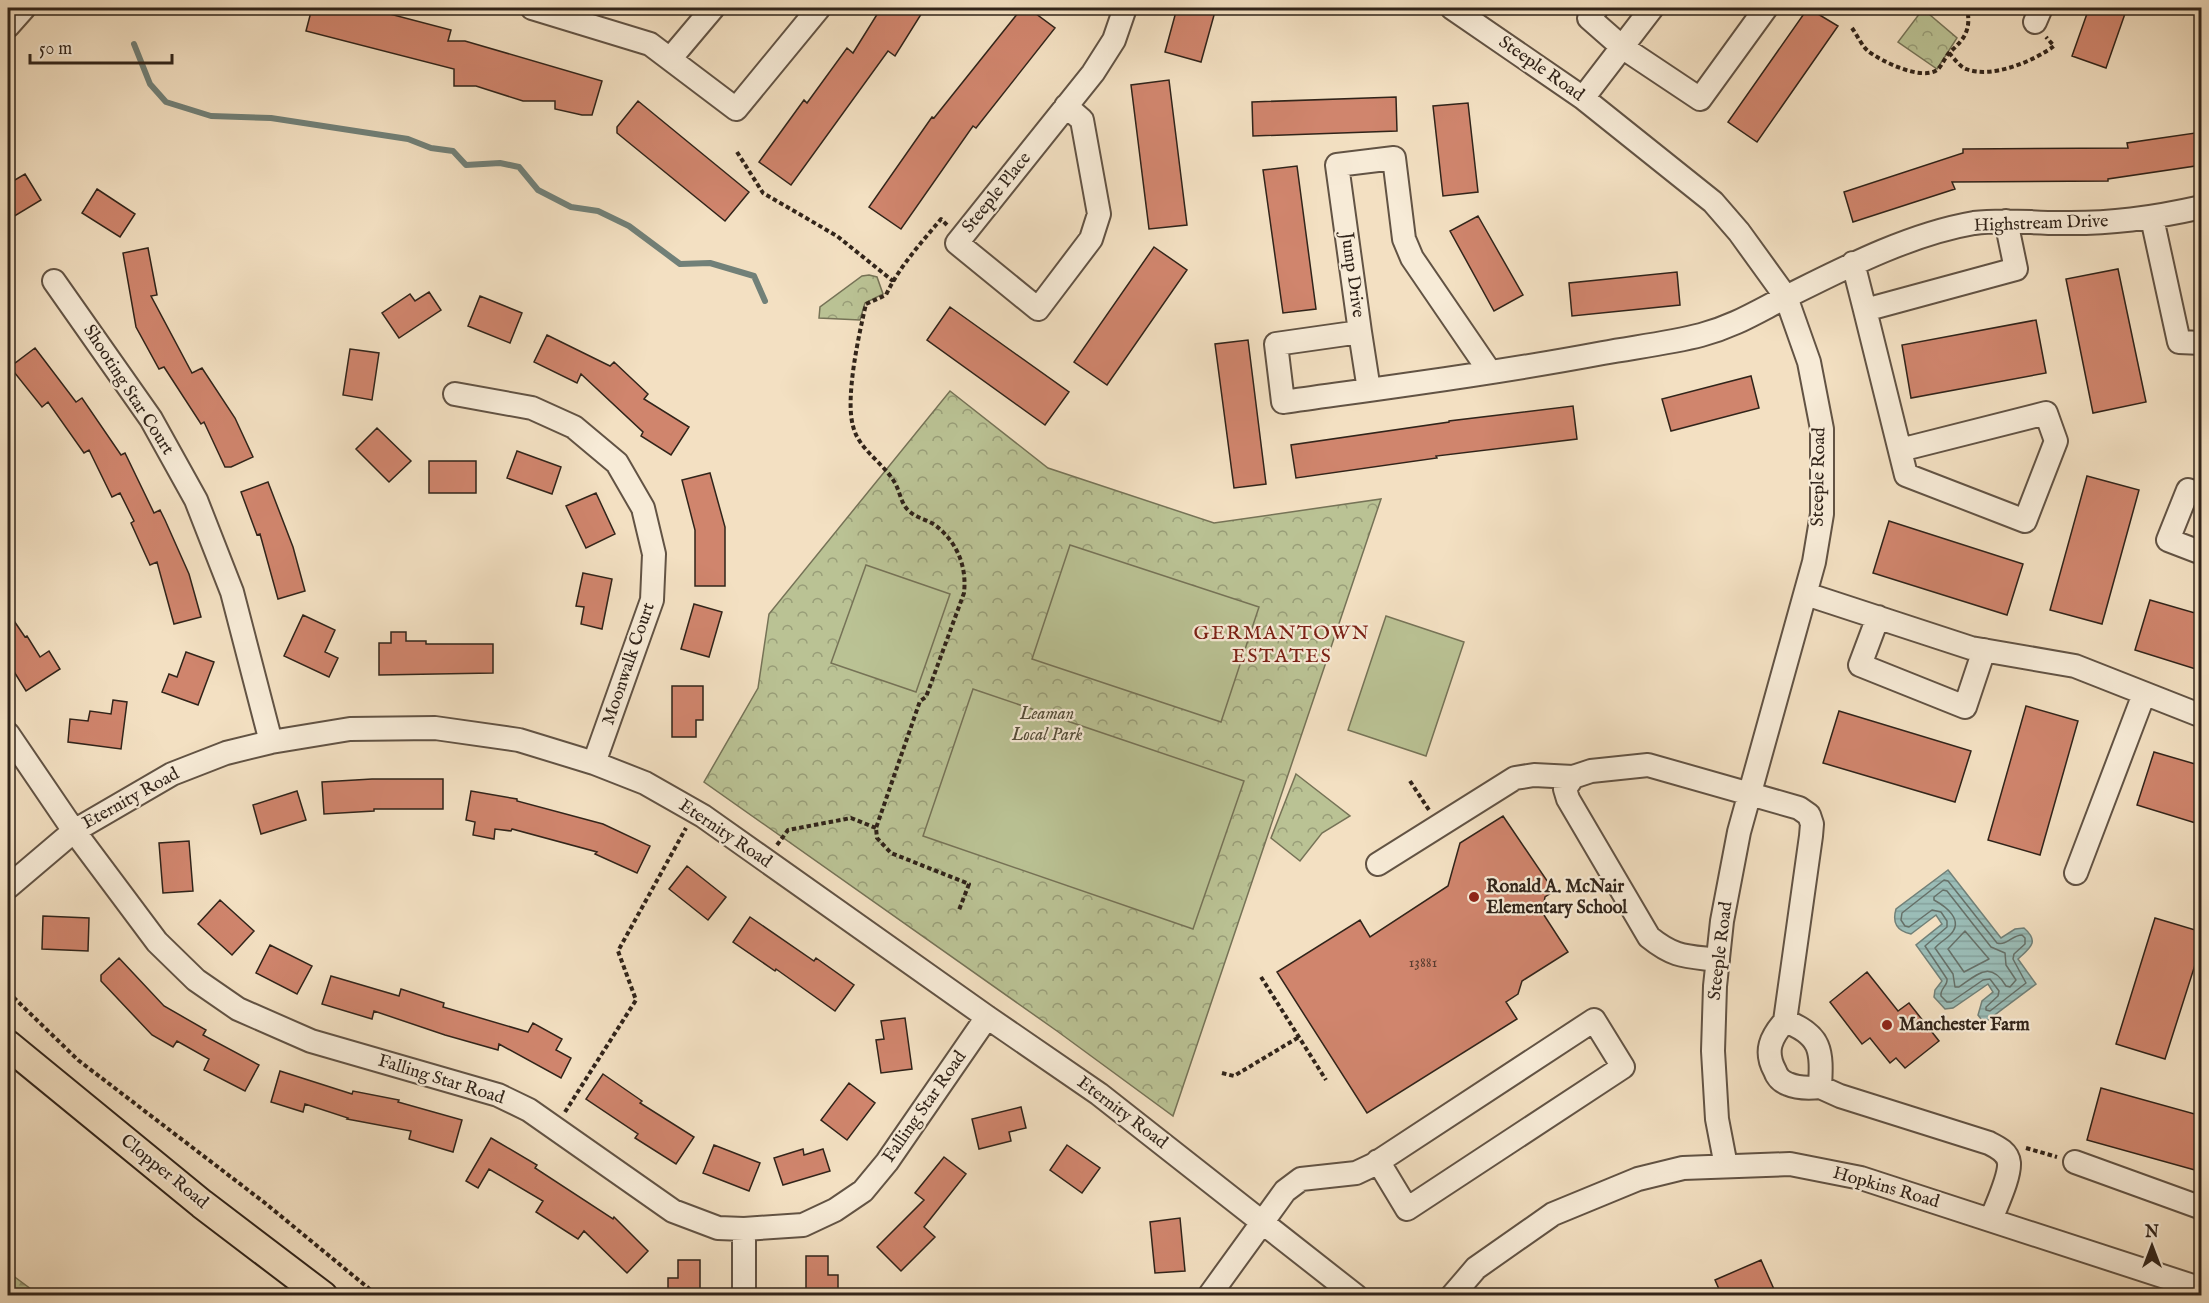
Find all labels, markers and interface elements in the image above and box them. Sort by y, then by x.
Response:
scale bar [30,27,172,65]
street label: Steeple Road [1494,31,1589,107]
text: 50 m [39,38,72,61]
street label: Steeple Place [957,148,1037,238]
street label: Highstream Drive [1973,210,2109,238]
street label: Jump Drive [1334,229,1369,319]
street label: Shooting Star Court [77,321,179,459]
street label: Steeple Road [1807,427,1831,527]
street label: Moonwalk Court [597,600,661,728]
district label: GERMANTOWN ESTATES [1194,621,1370,669]
park label: Leaman Local Park [1011,703,1082,747]
street label: Eternity Road [78,763,184,835]
street label: Eternity Road [674,794,776,874]
place label: Ronald A. McNair Elementary School [1486,876,1628,920]
marker: Ronald A. McNair Elementary School [1467,890,1481,904]
street label: Steeple Road [1704,900,1739,1002]
house number: 13881 [1409,953,1437,972]
place label: Manchester Farm [1899,1014,2030,1037]
marker: Manchester Farm [1880,1018,1894,1032]
street label: Falling Star Road [878,1046,972,1167]
street label: Falling Star Road [375,1050,508,1110]
street label: Eternity Road [1072,1071,1172,1155]
street label: Clopper Road [115,1130,213,1215]
street label: Hopkins Road [1830,1162,1942,1214]
north arrow [2122,1216,2182,1276]
text: N [2144,1223,2159,1243]

